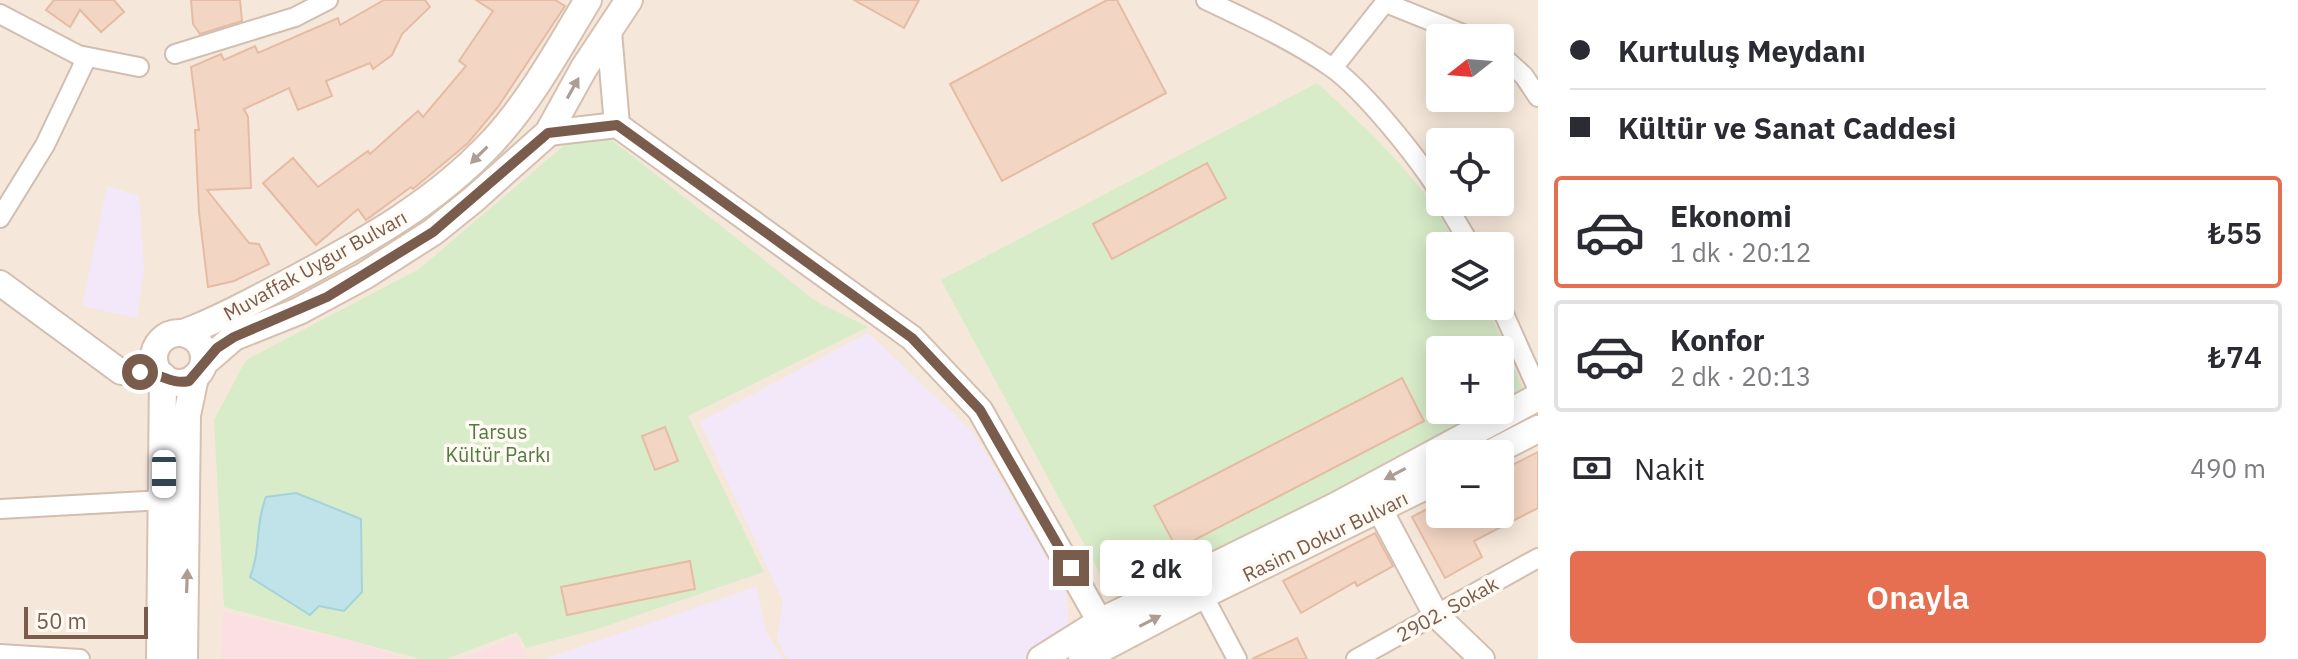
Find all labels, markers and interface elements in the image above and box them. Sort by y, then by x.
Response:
north arrow [1426,24,1514,112]
map controls [1426,24,1514,528]
text: Kurtuluş Meydanı [1618,31,1866,70]
one-way arrow [566,76,580,99]
text: Kültür ve Sanat Caddesi [1618,108,1956,147]
button: locate [1426,128,1514,216]
one-way arrow [470,145,489,164]
icon: car [1574,196,1646,268]
text: Ekonomi [1670,196,1792,235]
street label: Muvaffak Uygur Bulvarı [218,203,412,327]
text: ₺55 [2208,213,2262,252]
button: layers [1426,232,1514,320]
text: 1 dk · 20:12 [1670,235,1811,269]
icon: car [1574,320,1646,392]
text: Konfor [1670,320,1765,359]
button: + [1426,336,1514,424]
text: ₺74 [2208,337,2262,376]
route start [122,354,158,390]
text: 2 dk · 20:13 [1670,359,1811,393]
park label: Tarsus Kültür Parkı [445,418,551,468]
button: − [1426,440,1514,528]
icon: cash [1570,446,1614,490]
text: Nakit [1634,449,1705,488]
car [152,450,176,498]
text: 490 m [2190,451,2266,485]
one-way arrow [1384,468,1407,481]
street label: Rasim Dokur Bulvarı [1238,484,1412,588]
callout: 2 dk [1099,540,1211,596]
route end [1053,550,1089,586]
text: 2 dk [1130,551,1182,585]
button: Onayla [1570,551,2266,643]
one-way arrow [180,568,193,593]
street label: 2902. Sokak [1391,570,1503,648]
scale bar [24,603,148,639]
text: 50 m [36,606,87,635]
one-way arrow [1139,615,1162,628]

